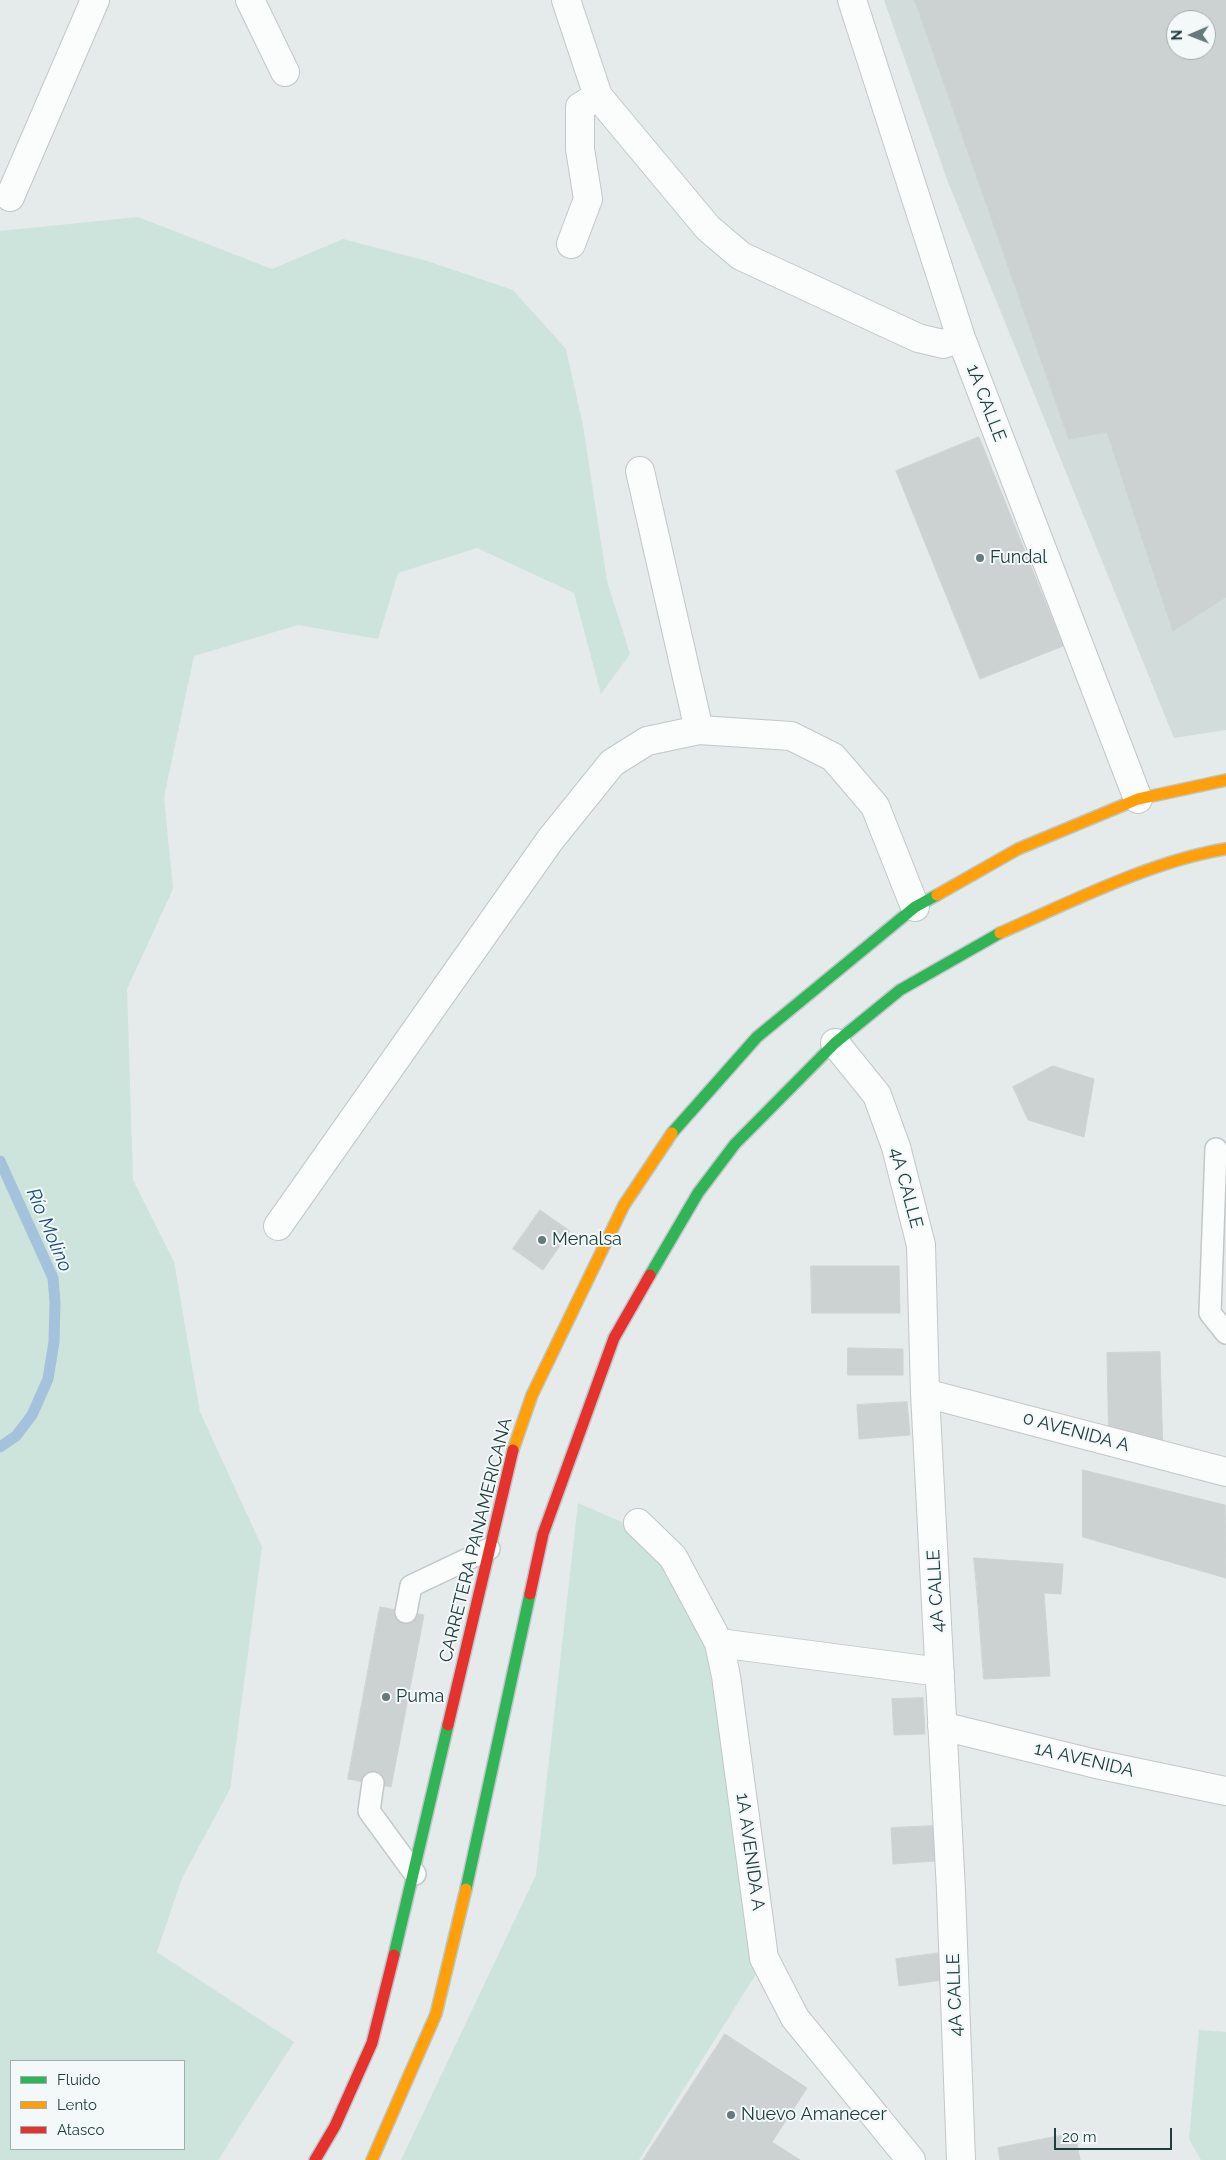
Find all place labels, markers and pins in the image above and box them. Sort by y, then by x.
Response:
place label: Fundal [990,547,1047,569]
marker: Fundal [974,552,986,564]
place label: Menalsa [552,1229,622,1251]
marker: Menalsa [536,1234,548,1246]
place label: Puma [396,1686,444,1708]
marker: Puma [380,1691,392,1703]
place label: Nuevo Amanecer [741,2104,887,2126]
marker: Nuevo Amanecer [725,2109,737,2121]

